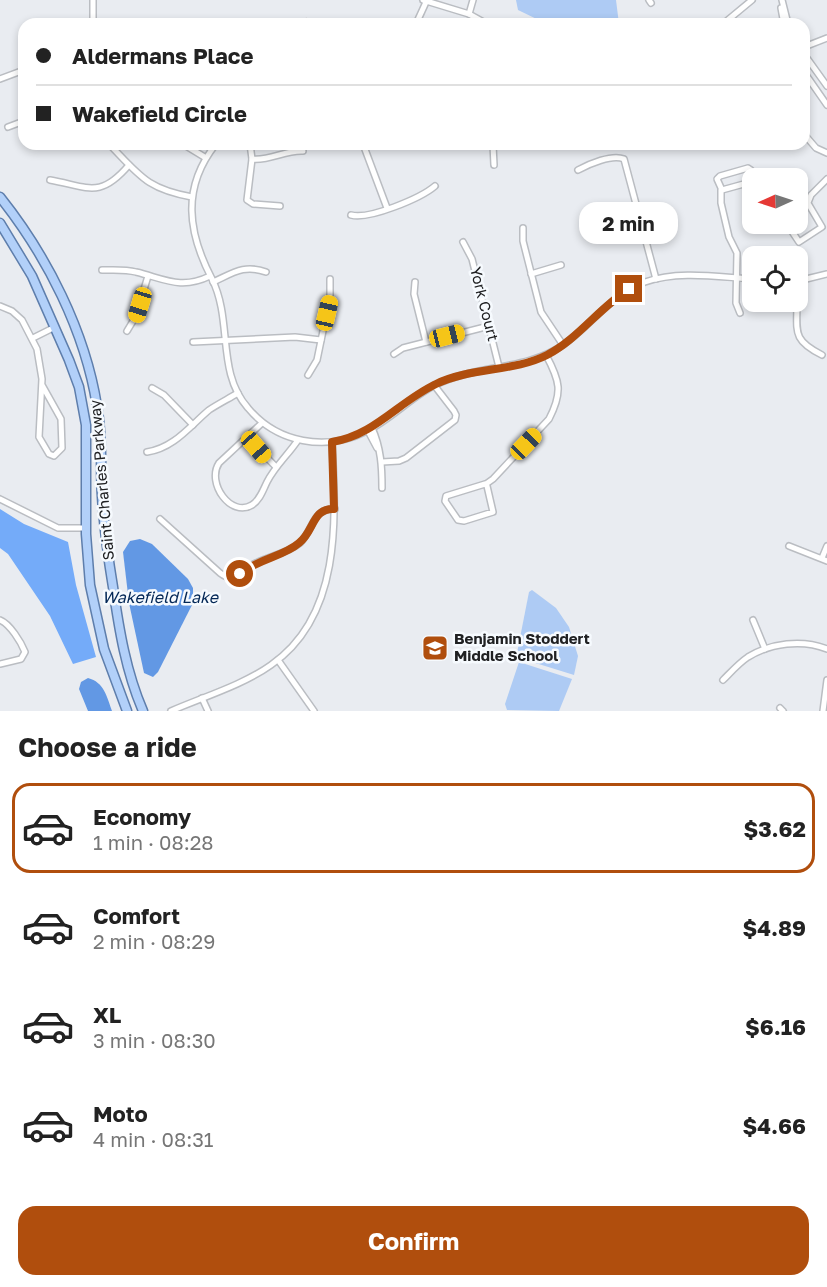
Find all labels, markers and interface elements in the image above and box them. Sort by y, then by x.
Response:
text: Aldermans Place [72,42,253,69]
text: Wakefield Circle [72,100,247,127]
north arrow [742,168,808,234]
map controls [742,168,808,312]
callout: 2 min [580,202,678,244]
text: 2 min [602,211,655,235]
button: locate [742,246,808,312]
street label: York Court [467,265,503,343]
route end [615,275,642,302]
car [126,285,154,325]
car [314,293,340,333]
car [427,323,467,349]
street label: Saint Charles Parkway [85,399,117,561]
car [507,425,545,463]
car [237,428,275,466]
route start [226,560,253,587]
water label: Wakefield Lake [102,587,220,607]
place label: Benjamin Stoddert Middle School [454,629,590,664]
school or university icon: Benjamin Stoddert Middle School [420,633,450,663]
text: Choose a ride [18,731,197,763]
icon: car [21,801,75,855]
text: Economy [93,803,191,830]
text: $3.62 [743,815,806,842]
text: 1 min · 08:28 [93,830,213,854]
icon: car [21,900,75,954]
text: Comfort [93,902,180,929]
text: $4.89 [742,914,806,941]
text: 2 min · 08:29 [93,929,215,953]
icon: car [21,999,75,1053]
text: XL [93,1001,121,1028]
text: $6.16 [745,1013,806,1040]
text: 3 min · 08:30 [93,1028,216,1052]
icon: car [21,1098,75,1152]
text: Moto [93,1100,148,1127]
text: $4.66 [743,1112,806,1139]
text: 4 min · 08:31 [93,1127,214,1151]
button: Confirm [18,1206,809,1275]

